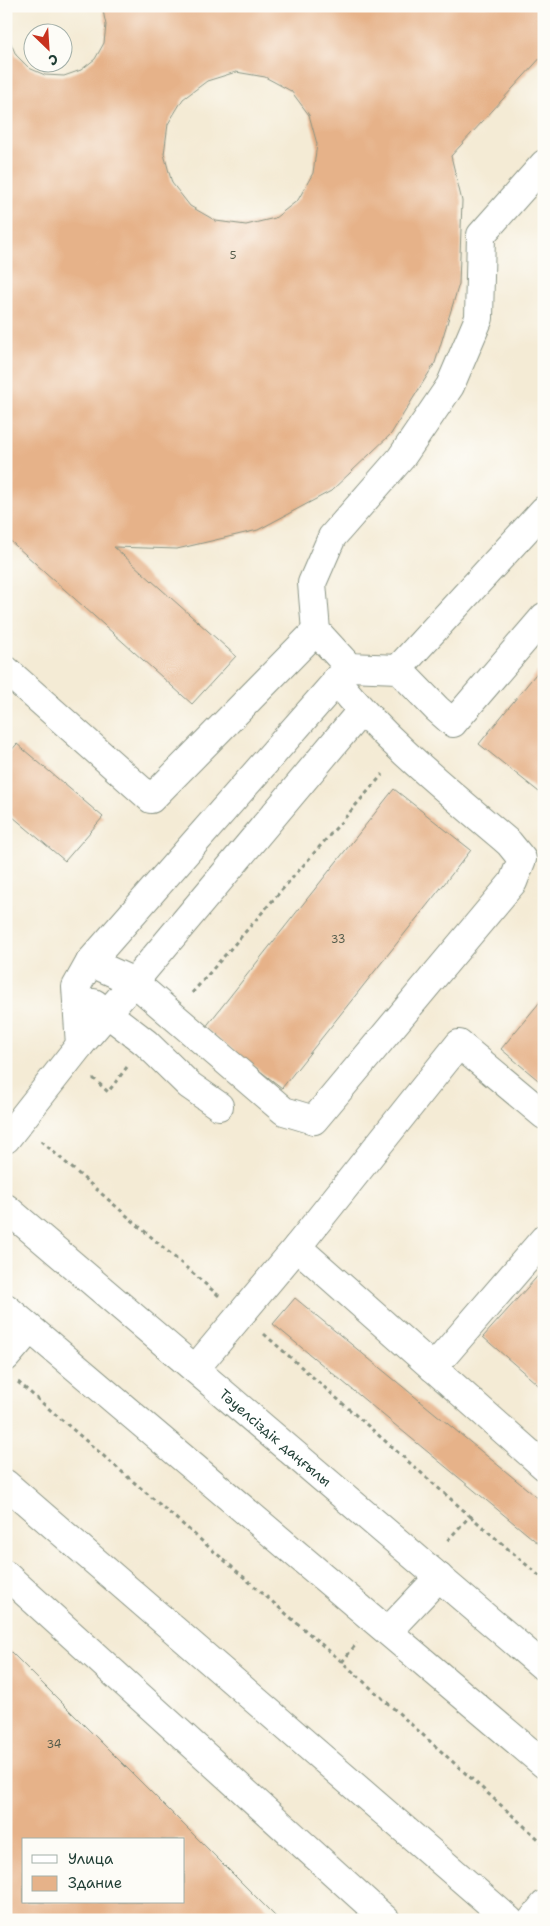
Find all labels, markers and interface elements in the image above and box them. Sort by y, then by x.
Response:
north arrow [22,22,72,72]
text: С [46,50,61,70]
house number: 5 [230,248,237,263]
house number: 33 [331,932,345,947]
street label: Тәуелсіздік даңғылы [216,1385,335,1491]
house number: 34 [47,1737,62,1752]
legend [22,1838,185,1904]
text: Улица [68,1849,114,1869]
text: Здание [68,1873,122,1893]

